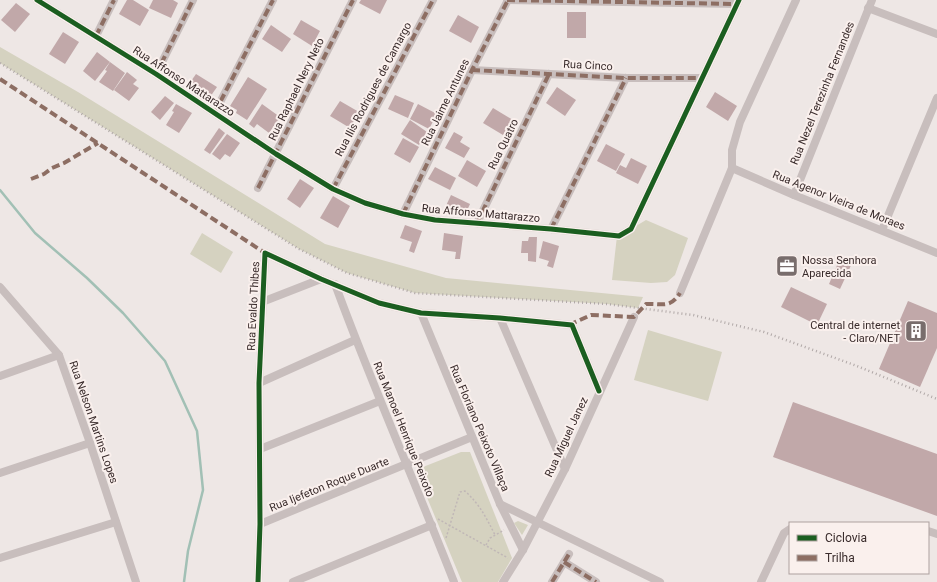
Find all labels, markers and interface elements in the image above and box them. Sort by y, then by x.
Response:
street label: Rua Nezel Terezinha Fernandes [788,19,857,167]
street label: Rua Ilis Rodrigues de Camargo [332,20,414,159]
street label: Rua Raphael Nery Neto [266,36,327,143]
street label: Rua Affonso Mattarazzo [130,44,237,119]
street label: Rua Jaime Antunes [419,56,472,148]
street label: Rua Cinco [563,58,613,73]
street label: Rua Quatro [486,117,521,172]
street label: Rua Agenor Vieira de Moraes [771,168,907,233]
street label: Rua Affonso Mattarazzo [421,202,541,225]
office icon: Nossa Senhora Aparecida [774,253,800,279]
place label: Nossa Senhora Aparecida [802,254,876,280]
street label: Rua Evaldo Thibes [245,261,262,351]
building icon: Central de internet - Claro/NET [903,318,929,344]
place label: Central de internet - Claro/NET [810,319,900,345]
street label: Rua Nelson Martins Lopes [66,359,121,486]
street label: Rua Manoel Henrique Peixoto [370,360,437,499]
street label: Rua Floriano Peixoto Villaça [447,363,512,493]
street label: Rua Miguel Janez [542,395,591,479]
street label: Rua Ijefeton Roque Duarte [268,454,391,514]
legend [789,522,929,574]
text: Ciclovia [825,531,867,545]
text: Trilha [825,551,855,565]

